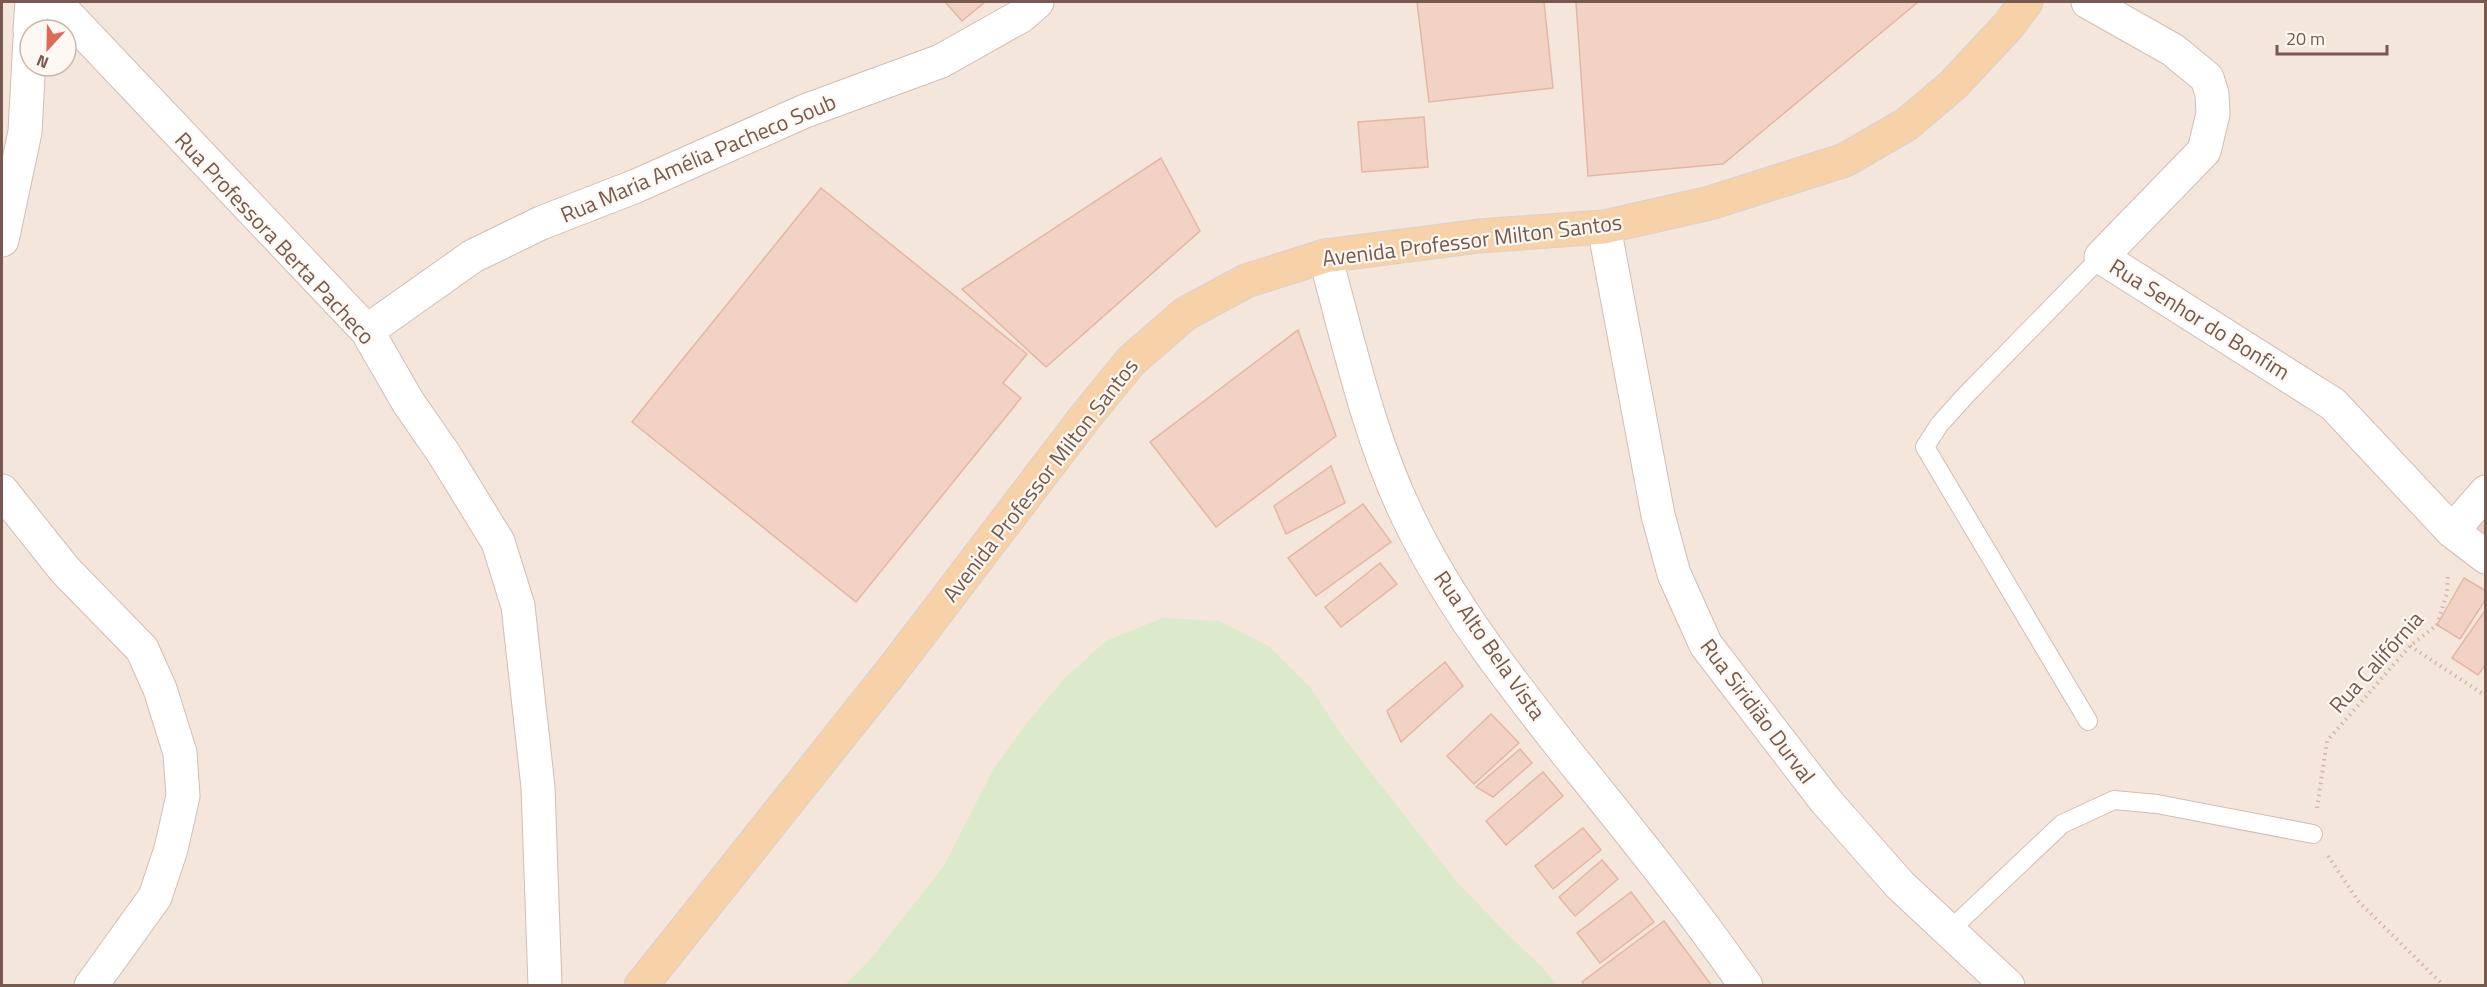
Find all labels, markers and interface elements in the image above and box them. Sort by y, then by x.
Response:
north arrow [18,18,78,78]
scale bar [2277,18,2386,56]
text: 20 m [2286,25,2325,52]
text: N [33,49,52,75]
street label: Rua Maria Amélia Pacheco Soub [555,84,841,232]
street label: Rua Professora Berta Pacheco [167,124,383,352]
street label: Avenida Professor Milton Santos [1320,205,1624,275]
street label: Rua Senhor do Bonfim [2103,250,2297,388]
street label: Avenida Professor Milton Santos [934,351,1146,609]
street label: Rua Alto Bela Vista [1426,563,1554,727]
street label: Rua Califórnia [2321,603,2431,721]
street label: Rua Siridião Durval [1692,631,1824,791]

